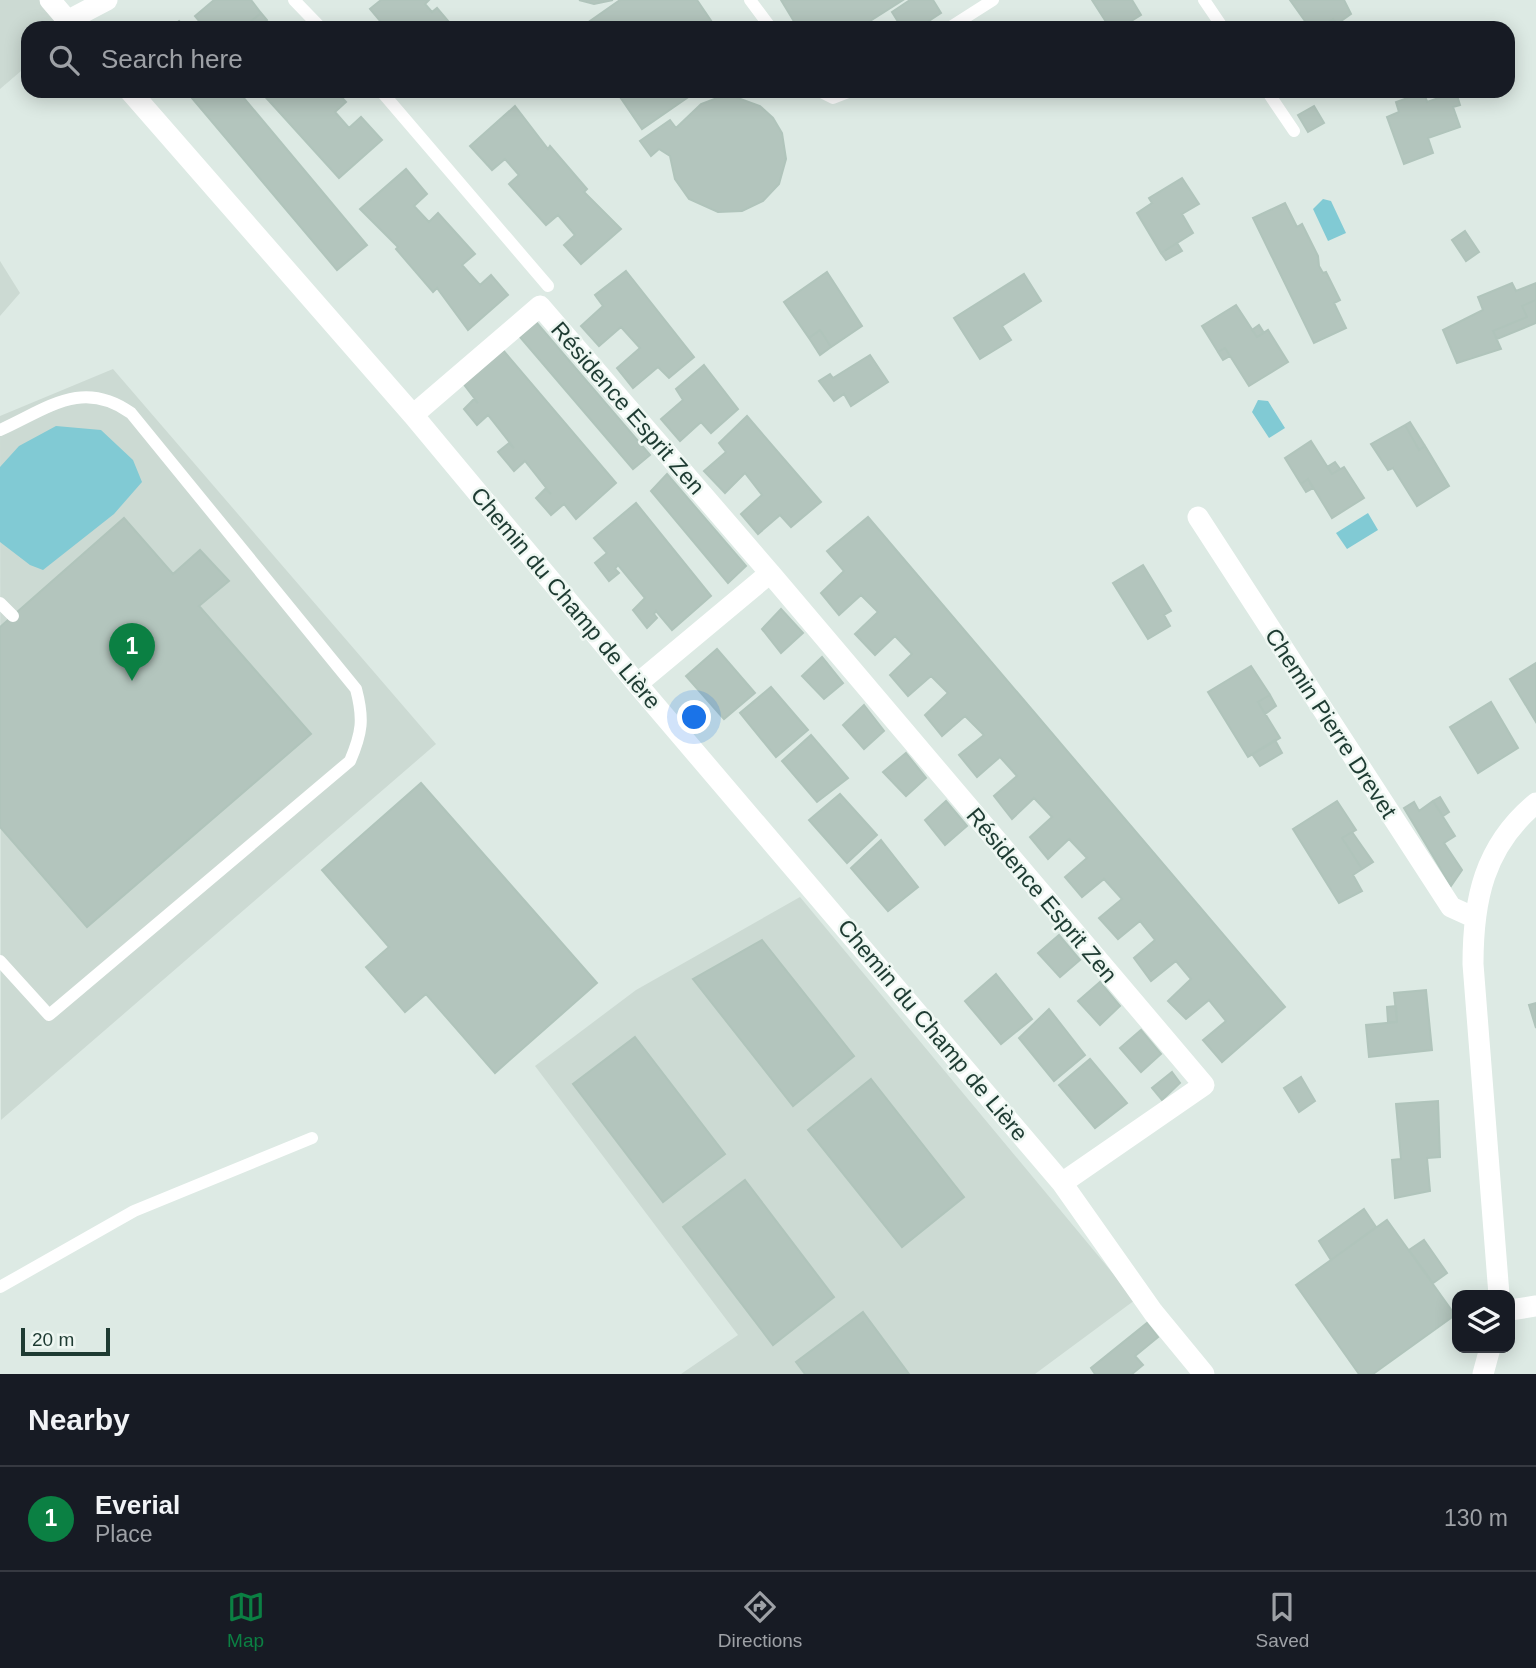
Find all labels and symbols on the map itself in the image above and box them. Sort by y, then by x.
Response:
street label: Résidence Esprit Zen [546,316,710,500]
street label: Chemin du Champ de Lière [466,482,666,714]
pin: 1 [109,623,155,681]
street label: Chemin Pierre Drevet [1260,623,1402,823]
your location [677,700,711,734]
street label: Résidence Esprit Zen [961,802,1123,988]
street label: Chemin du Champ de Lière [833,914,1033,1146]
scale bar [21,1325,110,1357]

